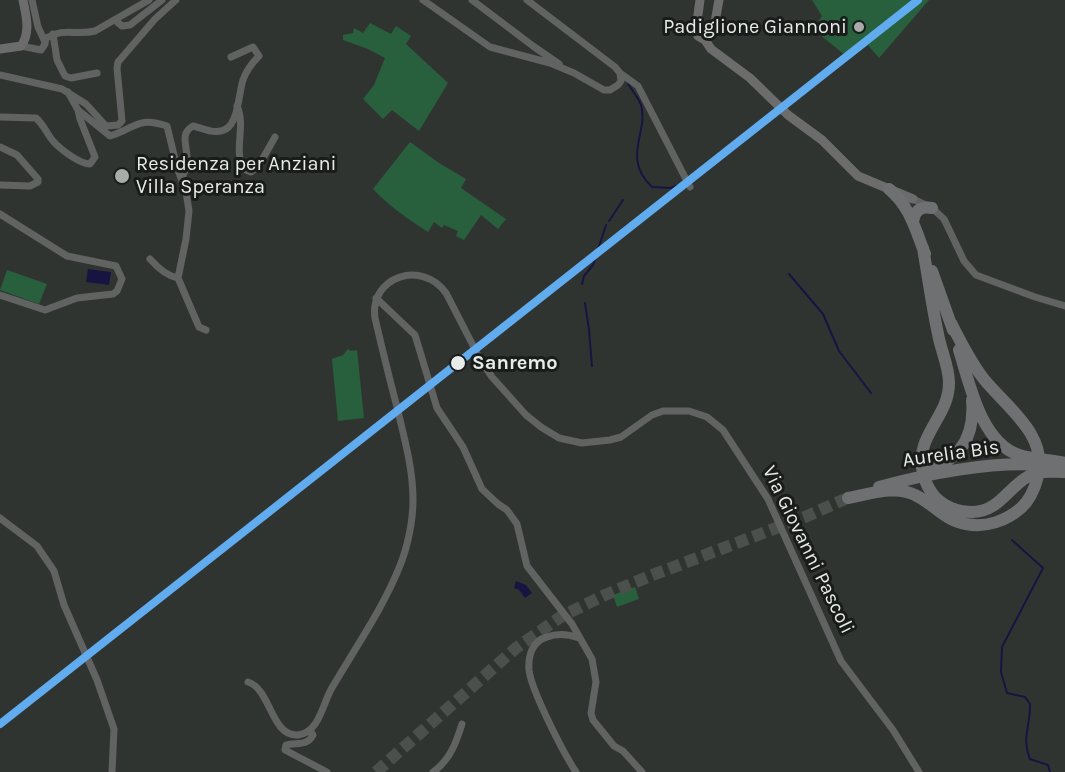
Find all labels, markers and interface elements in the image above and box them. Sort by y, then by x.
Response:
place label: Padiglione Giannoni [663,15,847,39]
marker: Padiglione Giannoni [852,20,866,34]
place label: Residenza per Anziani Villa Speranza [136,152,336,199]
marker: Residenza per Anziani Villa Speranza [113,167,131,185]
place label: Sanremo [472,351,558,375]
marker: Sanremo [449,354,467,372]
street label: Aurelia Bis [901,435,1001,473]
street label: Via Giovanni Pascoli [757,462,859,638]

